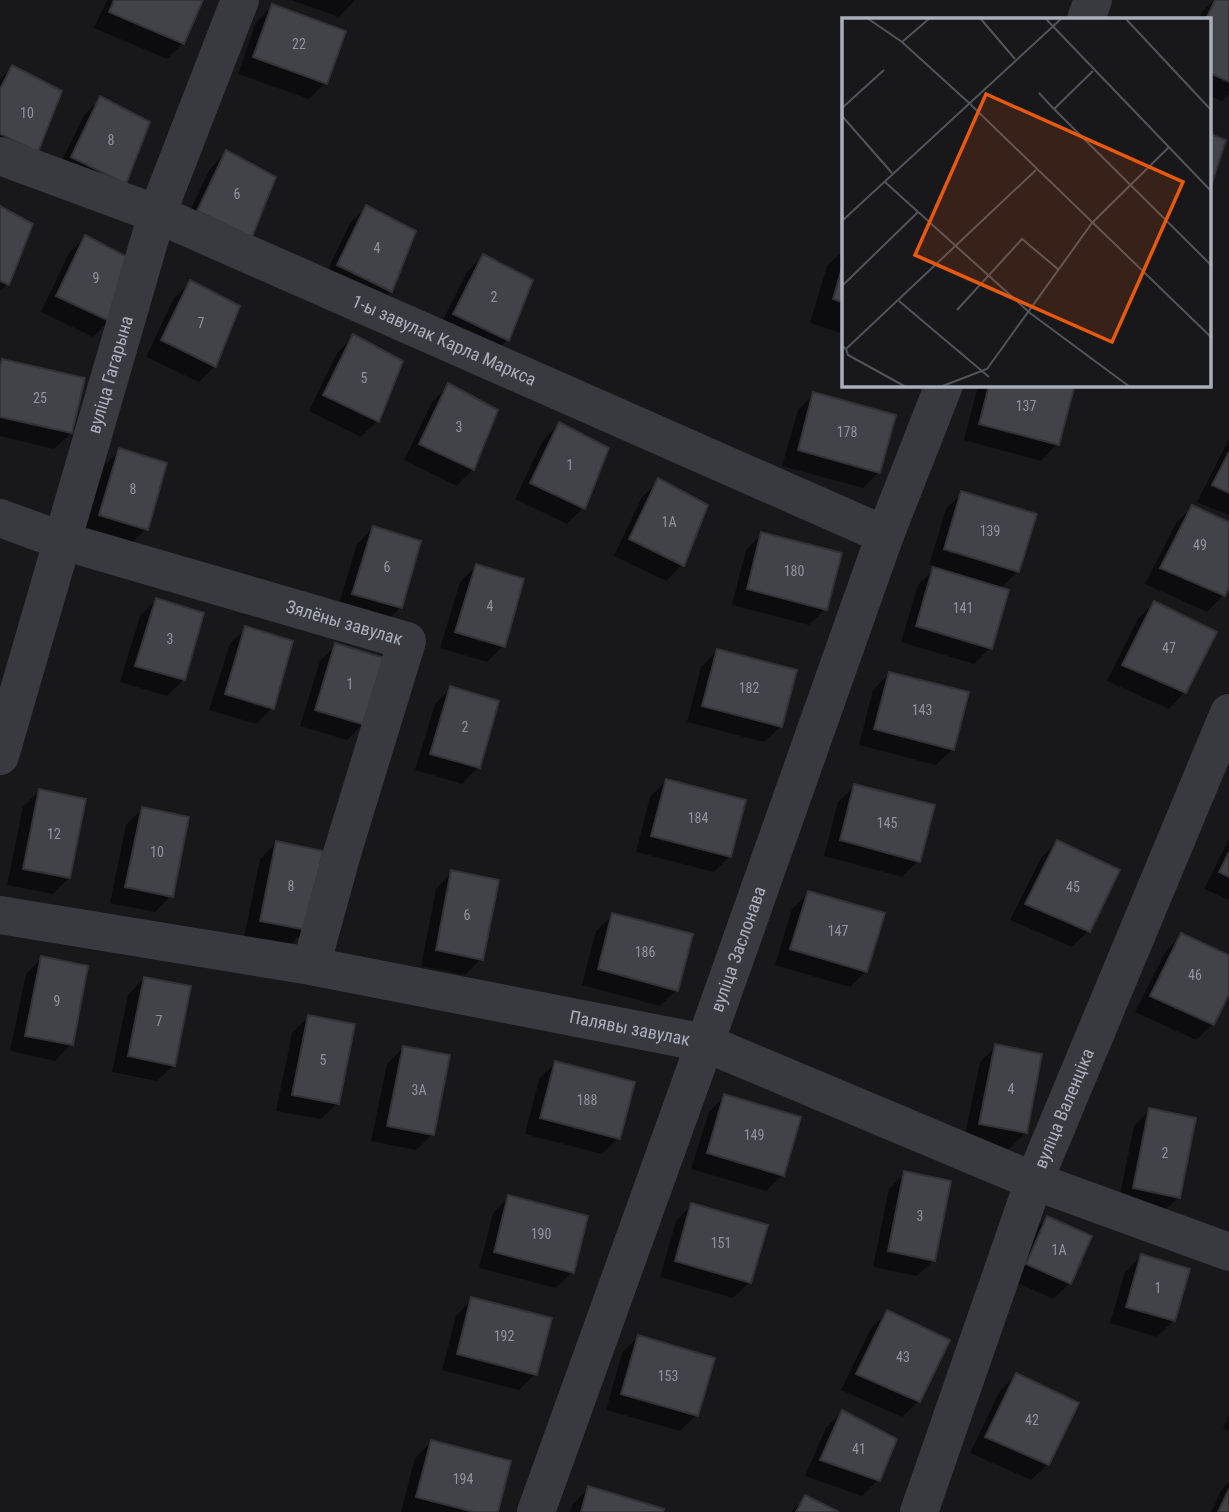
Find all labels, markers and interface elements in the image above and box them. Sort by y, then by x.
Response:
inset map [842,18,1212,387]
house number: 22 [292,36,306,52]
house number: 10 [20,105,34,121]
house number: 8 [108,132,115,148]
house number: 6 [234,186,241,202]
house number: 4 [374,240,381,256]
house number: 9 [93,270,99,286]
house number: 2 [491,289,498,305]
street label: 1-ы завулак Карла Маркса [349,290,540,390]
street label: вуліца Гагарына [83,313,137,436]
house number: 7 [198,315,205,331]
house number: 5 [361,370,368,386]
house number: 25 [33,390,47,406]
house number: 137 [1016,398,1036,414]
house number: 3 [456,419,462,435]
house number: 178 [837,424,857,440]
house number: 1 [567,457,573,473]
house number: 8 [130,481,137,497]
house number: 1А [662,514,676,530]
house number: 139 [980,523,1000,539]
house number: 49 [1193,537,1207,553]
house number: 6 [384,559,391,575]
house number: 180 [784,563,804,579]
street label: Зялёны завулак [284,595,406,649]
house number: 4 [487,598,494,614]
house number: 141 [953,600,973,616]
house number: 3 [167,631,173,647]
house number: 47 [1162,640,1176,656]
house number: 1 [347,676,353,692]
house number: 182 [739,680,759,696]
house number: 143 [912,702,932,718]
house number: 2 [462,719,469,735]
house number: 184 [688,810,708,826]
house number: 145 [877,815,897,831]
house number: 12 [47,826,61,842]
house number: 10 [150,844,164,860]
house number: 8 [288,878,295,894]
house number: 45 [1066,879,1080,895]
street label: вуліца Заслонава [706,884,770,1015]
house number: 6 [464,907,471,923]
house number: 147 [828,923,848,939]
house number: 186 [635,944,655,960]
house number: 46 [1188,967,1202,983]
house number: 9 [54,993,60,1009]
street label: Палявы завулак [568,1006,692,1050]
house number: 7 [156,1013,163,1029]
street label: вуліца Валенціка [1030,1045,1098,1171]
house number: 5 [320,1052,327,1068]
house number: 4 [1008,1081,1015,1097]
house number: 3А [412,1082,426,1098]
house number: 188 [577,1092,597,1108]
house number: 149 [744,1127,764,1143]
house number: 2 [1162,1145,1169,1161]
house number: 3 [917,1208,923,1224]
house number: 190 [531,1226,551,1242]
house number: 151 [711,1235,731,1251]
house number: 1А [1052,1242,1066,1258]
house number: 1 [1155,1280,1161,1296]
house number: 192 [494,1328,514,1344]
house number: 43 [896,1349,910,1365]
house number: 153 [658,1368,678,1384]
house number: 42 [1025,1412,1039,1428]
house number: 41 [852,1441,866,1457]
house number: 194 [453,1471,473,1487]

